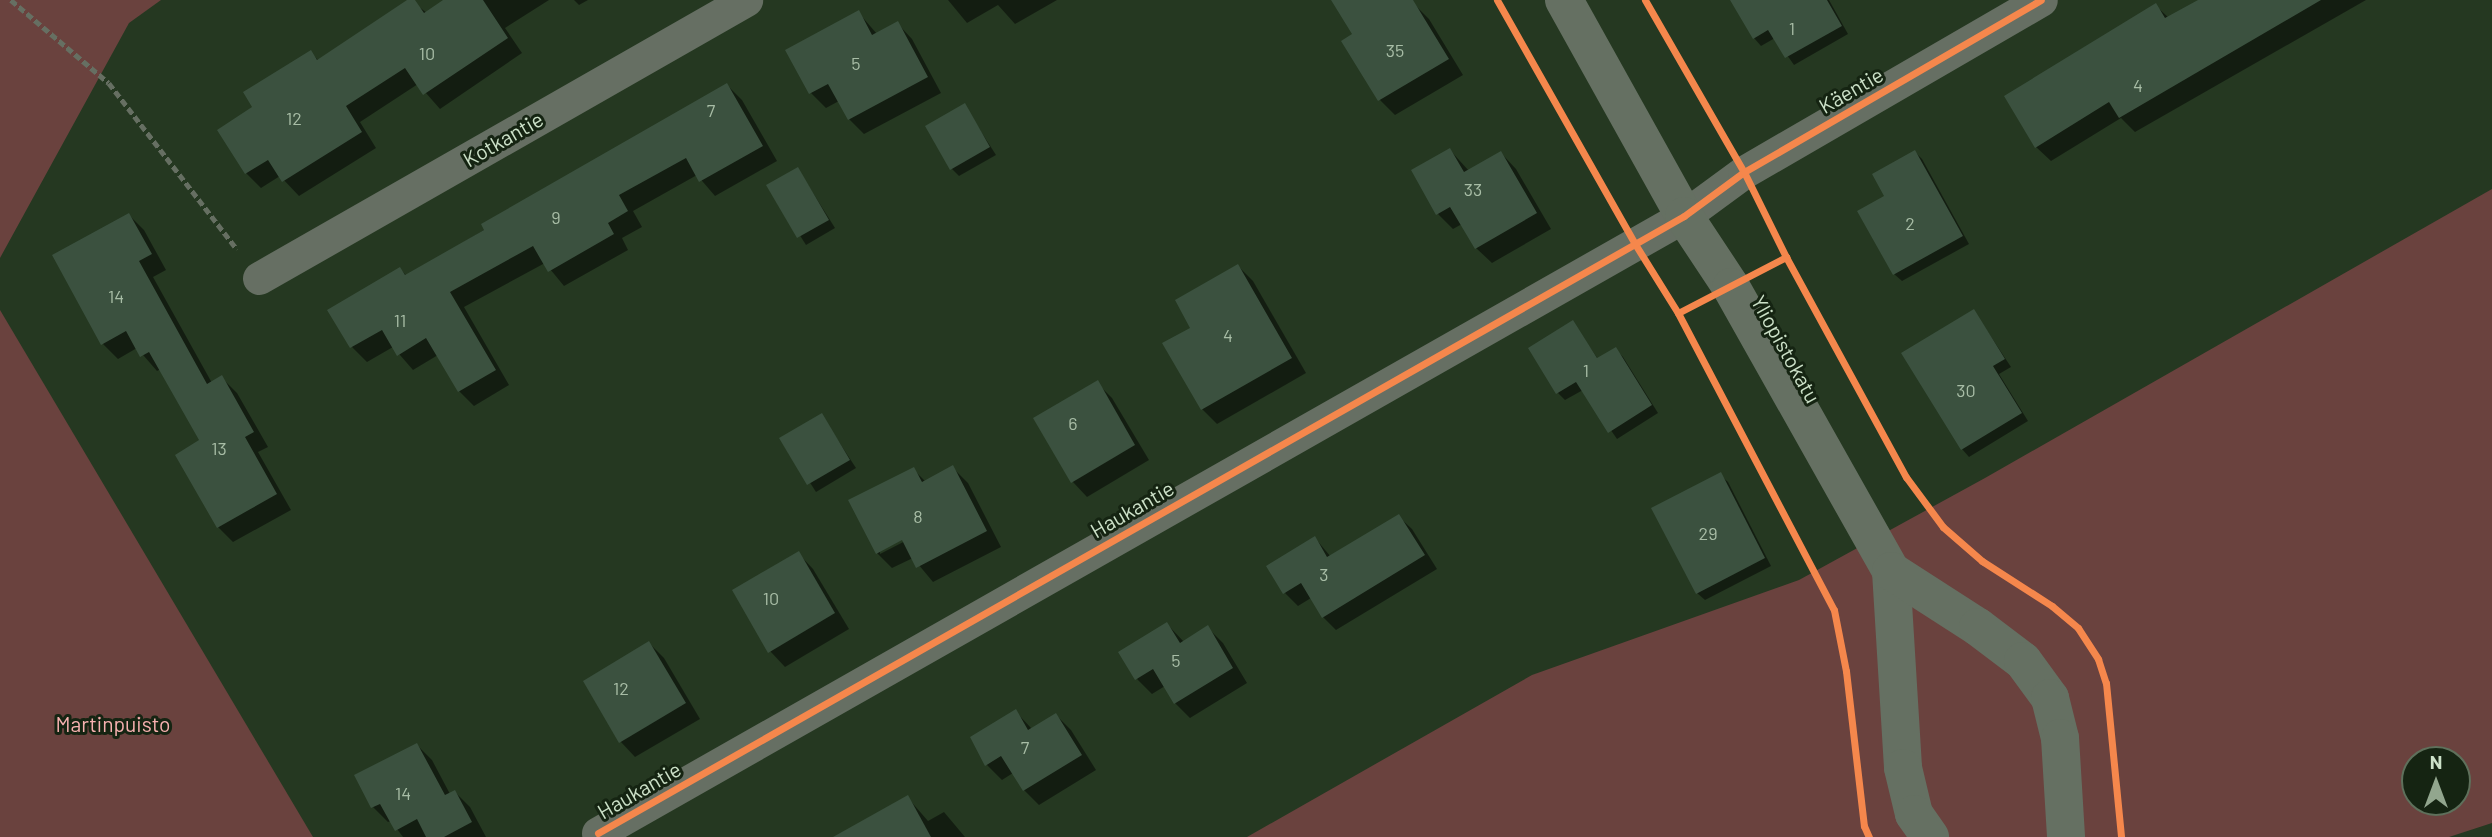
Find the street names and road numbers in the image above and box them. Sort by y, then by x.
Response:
street label: Käentie [1814,62,1888,118]
street label: Kotkantie [459,106,547,172]
street label: Yliopistokatu [1746,291,1826,407]
street label: Haukantie [1086,475,1178,543]
street label: Haukantie [593,756,685,824]

